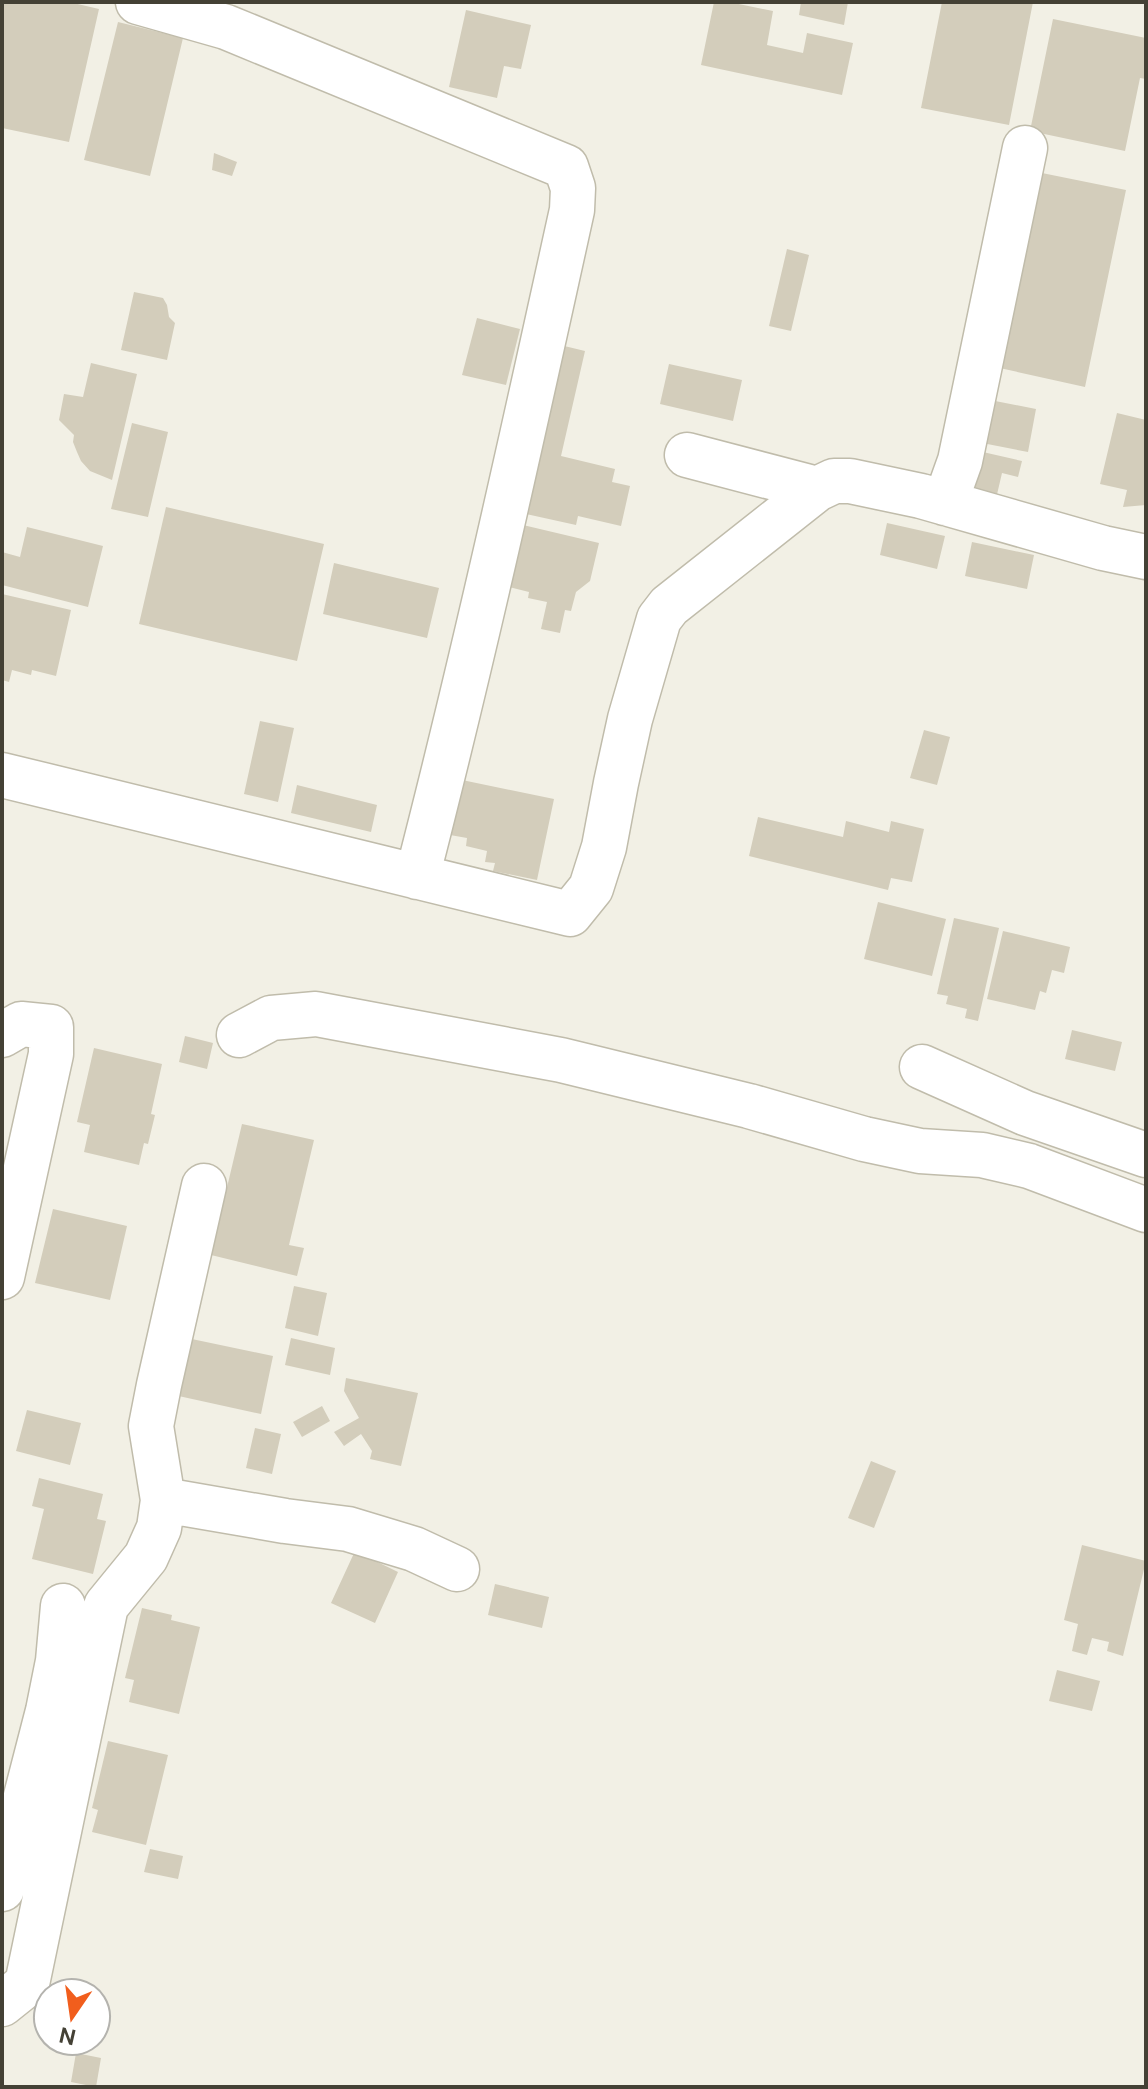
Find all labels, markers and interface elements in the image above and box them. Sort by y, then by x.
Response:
north arrow [32,1977,112,2057]
text: N [57,2020,79,2052]

